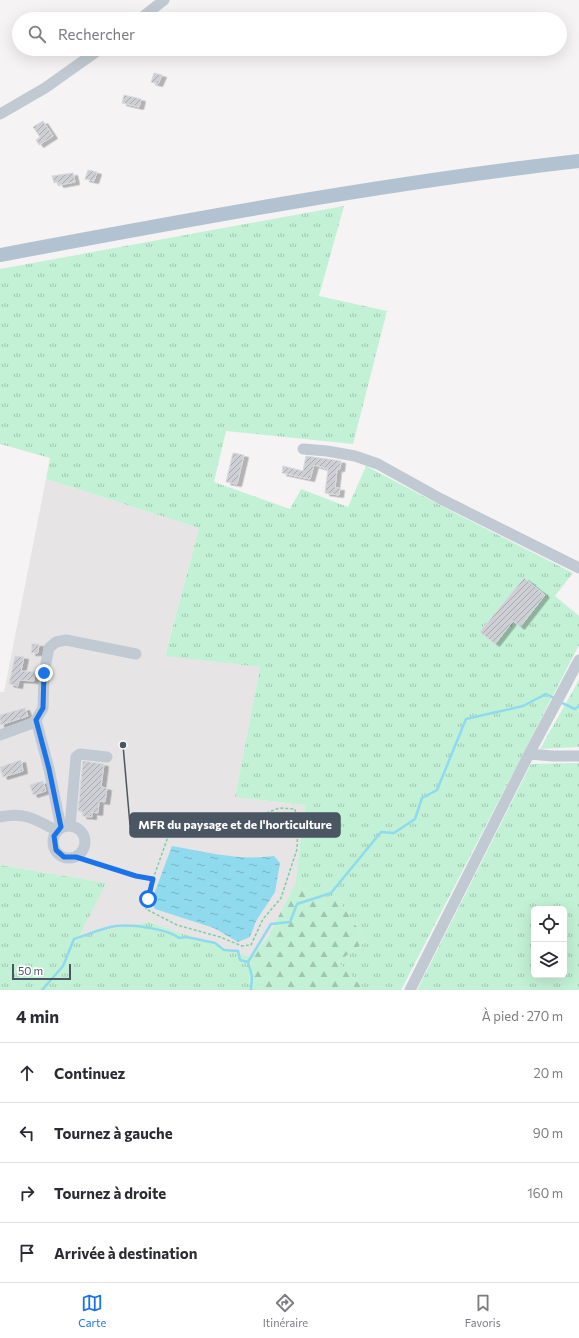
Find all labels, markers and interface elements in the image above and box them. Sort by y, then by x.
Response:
search box [12,12,567,56]
icon: search [26,23,48,45]
text: Rechercher [58,25,135,43]
route end [35,664,53,682]
callout: MFR du paysage et de l'horticulture [130,813,340,837]
text: MFR du paysage et de l'horticulture [138,817,332,831]
route start [139,890,157,908]
map controls [531,906,567,978]
button: locate [531,906,567,942]
button: layers [531,942,567,978]
scale bar [12,962,71,981]
text: 50 m [18,964,43,977]
text: 4 min [16,1006,59,1027]
text: À pied · 270 m [482,1008,563,1024]
icon: ahead [16,1062,38,1084]
text: Continuez [54,1064,125,1082]
text: 20 m [534,1065,563,1081]
icon: left [16,1122,38,1144]
text: Tournez à gauche [54,1124,173,1142]
text: 90 m [533,1125,563,1141]
icon: right [16,1182,38,1204]
text: Tournez à droite [54,1184,166,1202]
text: 160 m [527,1185,563,1201]
icon: arrive [16,1242,38,1264]
text: Arrivée à destination [54,1244,197,1262]
tab: Carte [78,1292,106,1329]
tab: Itinéraire [263,1292,308,1329]
tab: Favoris [465,1292,501,1329]

